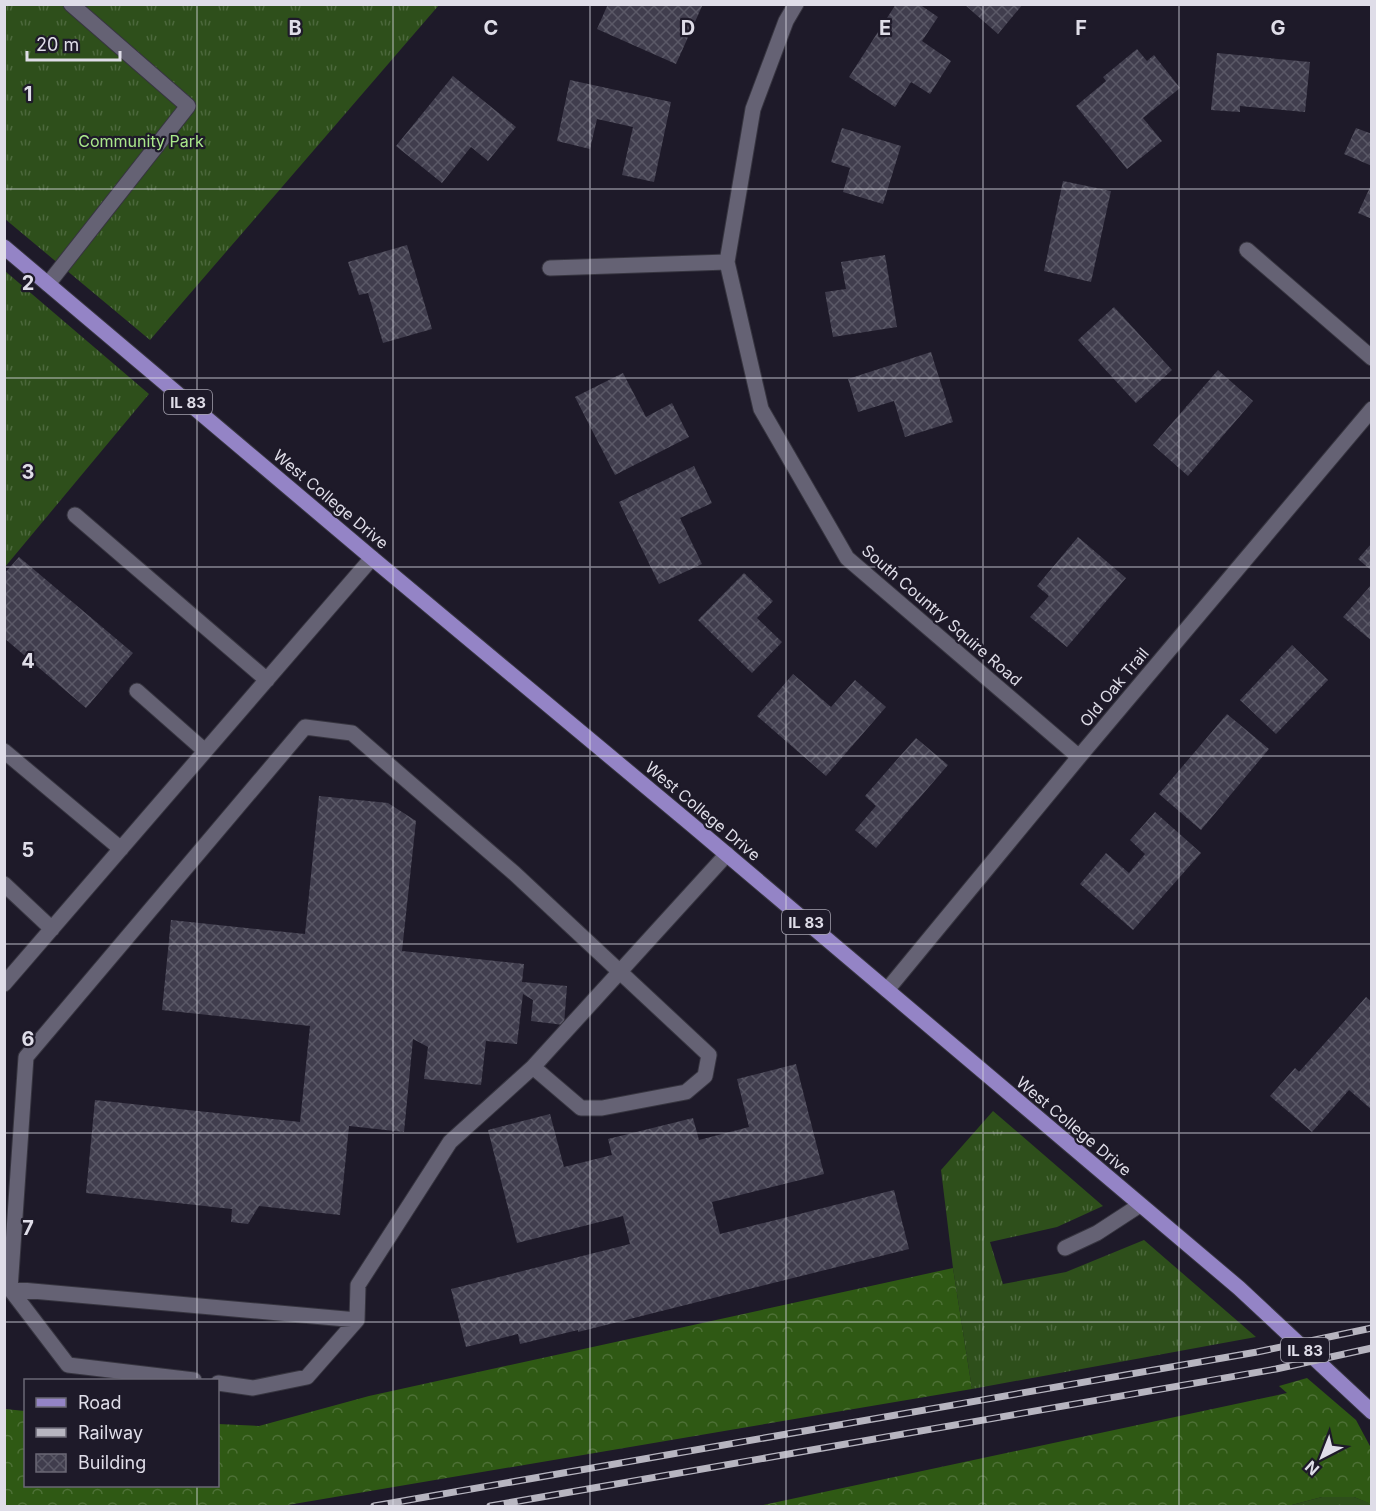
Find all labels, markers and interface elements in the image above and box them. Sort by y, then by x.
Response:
text: B [288,16,302,40]
text: C [484,16,498,40]
text: D [681,16,695,40]
text: E [879,16,891,40]
text: F [1075,16,1087,40]
text: G [1270,16,1286,40]
scale bar [27,24,120,62]
text: 20 m [36,34,79,55]
text: 1 [24,82,32,106]
park label: Community Park [78,131,204,151]
text: 2 [22,271,34,295]
road number: IL 83 [164,390,212,414]
street label: West College Drive [269,445,393,553]
text: 3 [22,460,34,484]
street label: South Country Squire Road [858,540,1026,690]
street label: Old Oak Trail [1075,643,1153,731]
text: 4 [21,649,35,673]
street label: West College Drive [641,757,765,865]
text: 5 [22,838,34,862]
road number: IL 83 [782,910,830,934]
text: 6 [22,1027,35,1051]
street label: West College Drive [1012,1072,1136,1180]
text: 7 [22,1216,34,1240]
road number: IL 83 [1281,1338,1329,1362]
legend [24,1379,219,1487]
text: Road [78,1392,121,1413]
text: Railway [78,1422,143,1443]
north arrow [1292,1427,1352,1487]
text: Building [78,1452,146,1473]
text: N [1301,1457,1323,1480]

